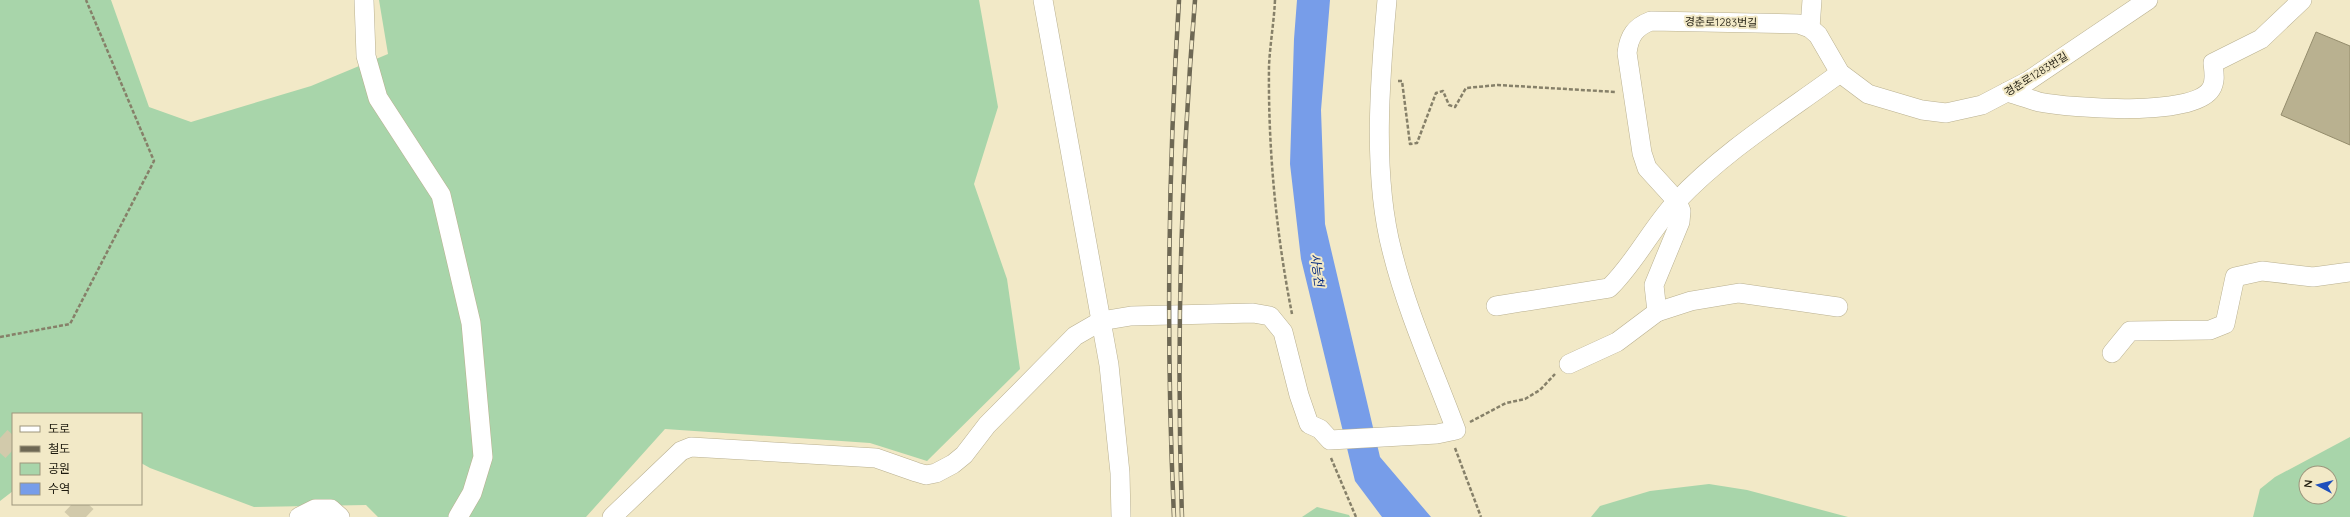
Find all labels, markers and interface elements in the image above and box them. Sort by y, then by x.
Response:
street label: 경춘로1283번길 [1685,14,1757,30]
street label: 경춘로1283번길 [2002,49,2070,99]
water label: 사능천 [1308,252,1327,289]
legend [12,413,142,505]
text: 도로 [48,421,70,436]
text: 철도 [48,441,70,456]
text: 공원 [48,461,70,476]
north arrow [2298,465,2338,505]
text: N [2301,479,2316,489]
text: 수역 [48,481,70,496]

